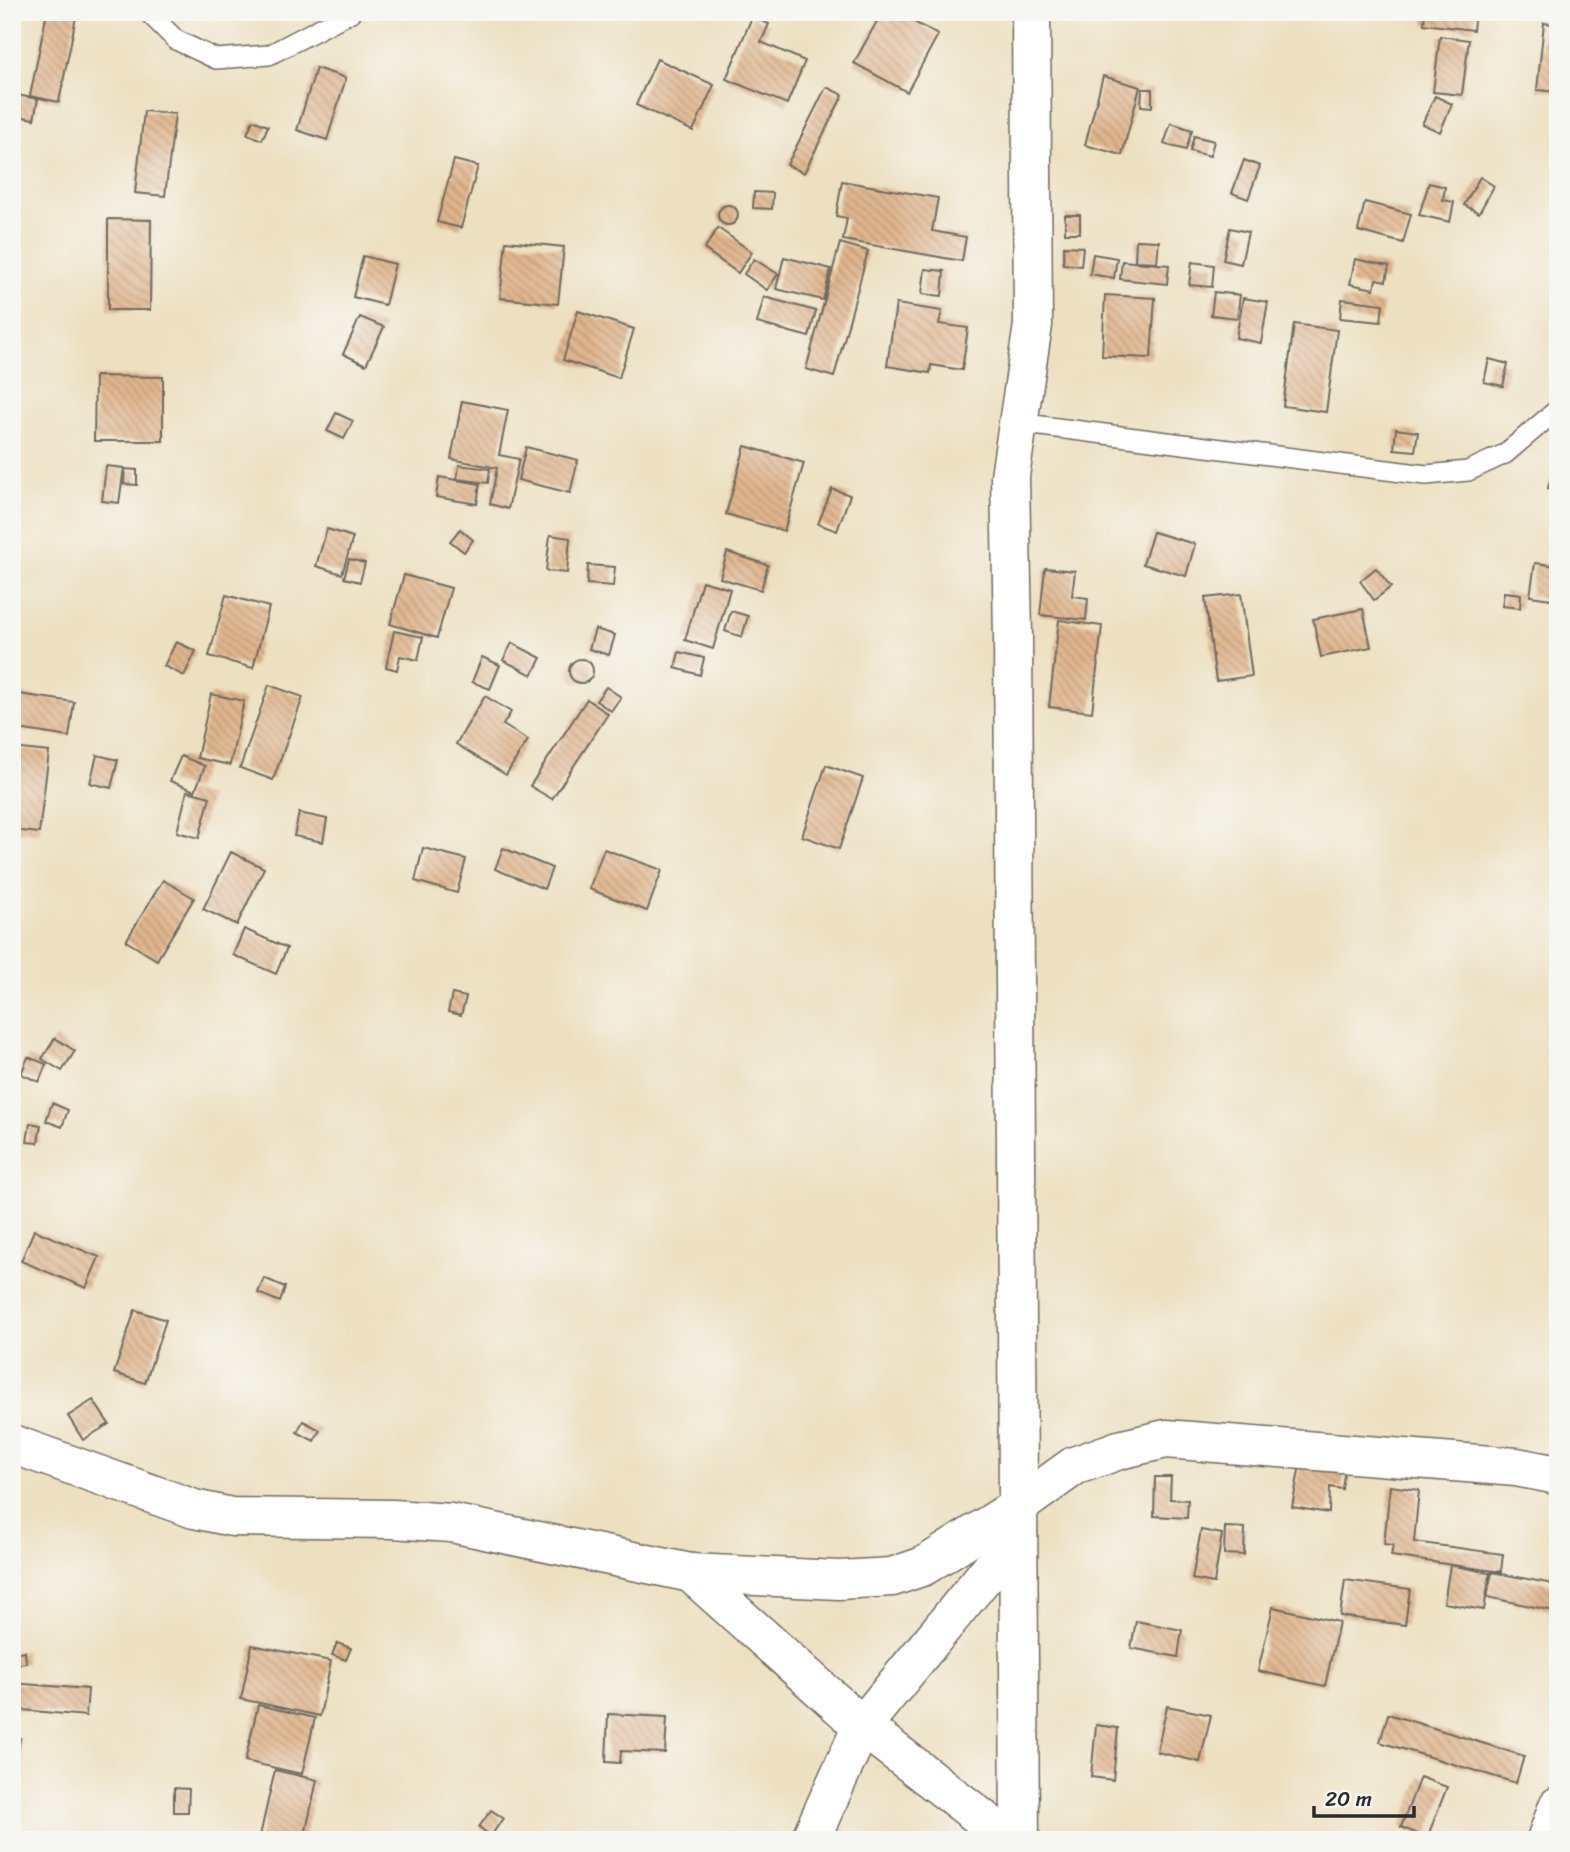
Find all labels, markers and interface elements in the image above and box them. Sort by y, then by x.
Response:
scale bar [1314,1775,1414,1819]
text: 20 m [1325,1780,1372,1818]

